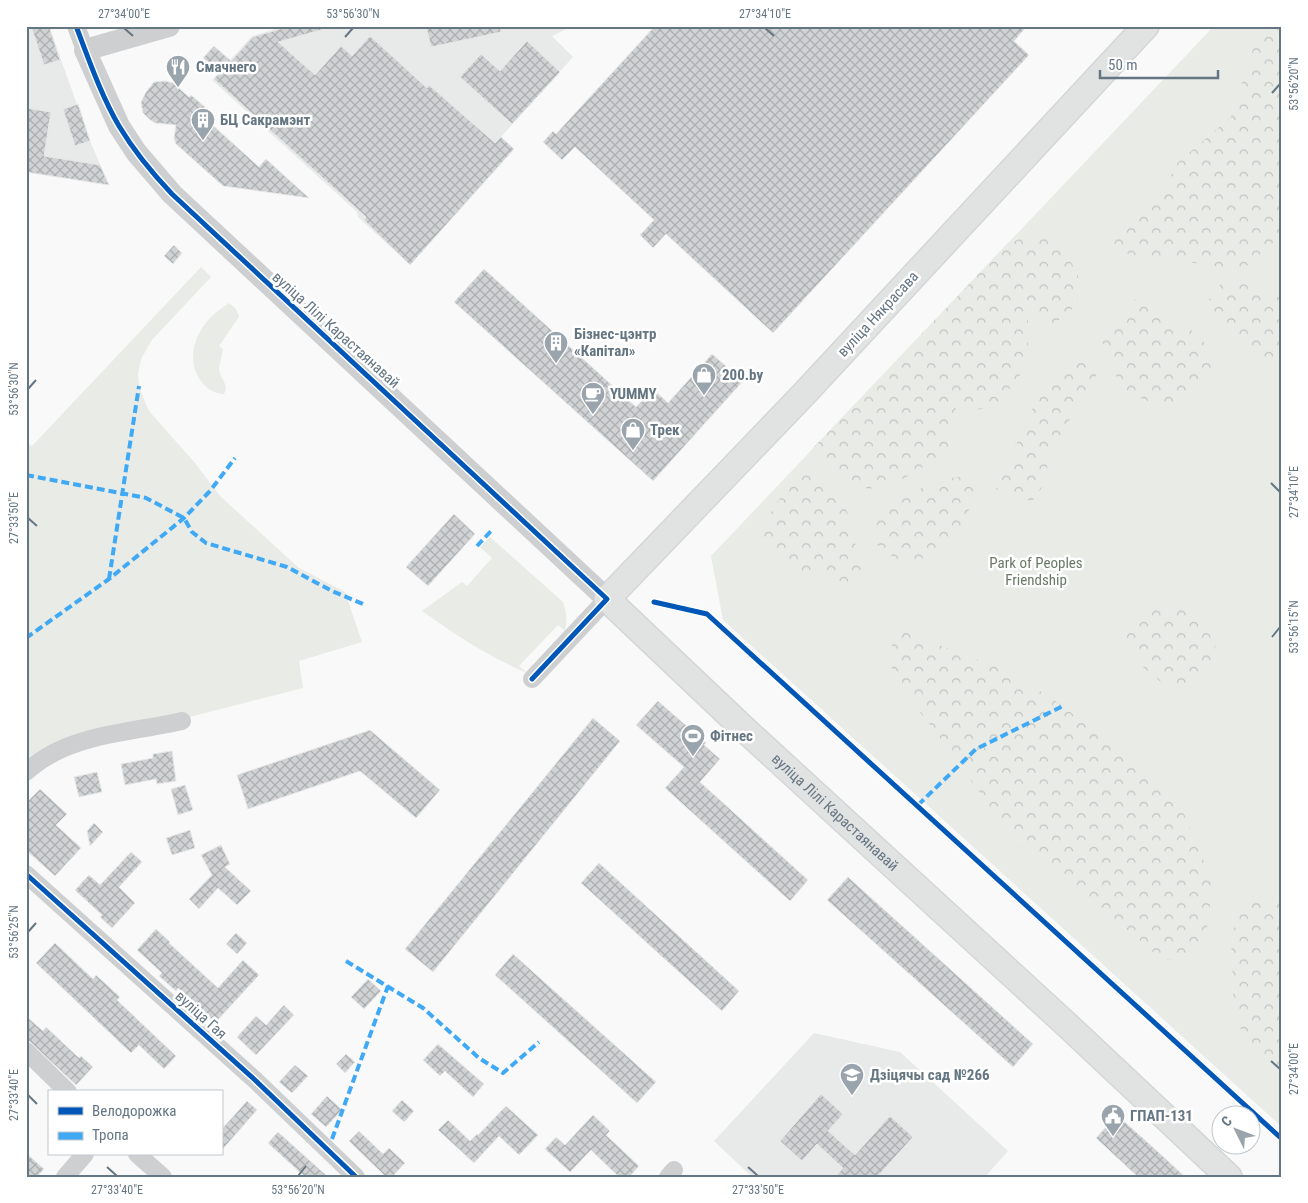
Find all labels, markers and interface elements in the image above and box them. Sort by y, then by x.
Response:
text: 27°34'00"E [98,7,150,21]
text: 53°56'30"N [326,7,380,21]
text: 27°34'10"E [739,7,791,21]
scale bar [1100,48,1218,80]
restaurant icon: Смачнего [165,54,191,88]
text: 50 m [1108,56,1138,74]
text: 53°56'20"N [1287,57,1301,111]
place label: Смачнего [196,58,256,76]
building icon: БЦ Сакрамэнт [190,107,216,141]
place label: БЦ Сакрамэнт [220,111,311,129]
street label: вуліца Лілі Карастаянавай [269,268,403,392]
street label: вуліца Някрасава [834,268,922,360]
place label: Бізнес-цэнтр «Капітал» [574,325,656,360]
building icon: Бізнес-цэнтр «Капітал» [543,330,569,364]
text: 53°56'30"N [7,362,21,416]
shop icon: 200.by [691,362,717,396]
place label: 200.by [722,366,763,384]
cafe icon: YUMMY [580,381,606,415]
place label: YUMMY [610,385,658,403]
shop icon: Трек [620,417,646,451]
place label: Трек [650,421,680,439]
text: 27°34'10"E [1287,466,1301,518]
text: 27°33'50"E [7,492,21,544]
park label: Park of Peoples Friendship [989,554,1083,589]
text: 53°56'15"N [1287,600,1301,654]
sports icon: Фітнес [680,723,706,757]
place label: Фітнес [710,727,753,745]
street label: вуліца Лілі Карастаянавай [768,750,902,875]
text: 53°56'25"N [7,905,21,959]
street label: вуліца Гая [171,987,231,1043]
text: 27°34'00"E [1287,1043,1301,1095]
school or university icon: Дзіцячы сад №266 [839,1062,865,1096]
place label: Дзіцячы сад №266 [870,1066,990,1084]
text: 27°33'40"E [7,1069,21,1121]
legend [48,1090,222,1156]
text: Велодорожка [92,1102,177,1120]
public building icon: ГПАП-131 [1100,1103,1126,1137]
north arrow [1210,1106,1260,1156]
place label: ГПАП-131 [1130,1107,1193,1125]
text: С [1218,1113,1235,1130]
text: Тропа [92,1126,129,1144]
text: 27°33'40"E [91,1183,143,1197]
text: 53°56'20"N [271,1183,325,1197]
text: 27°33'50"E [732,1183,784,1197]

